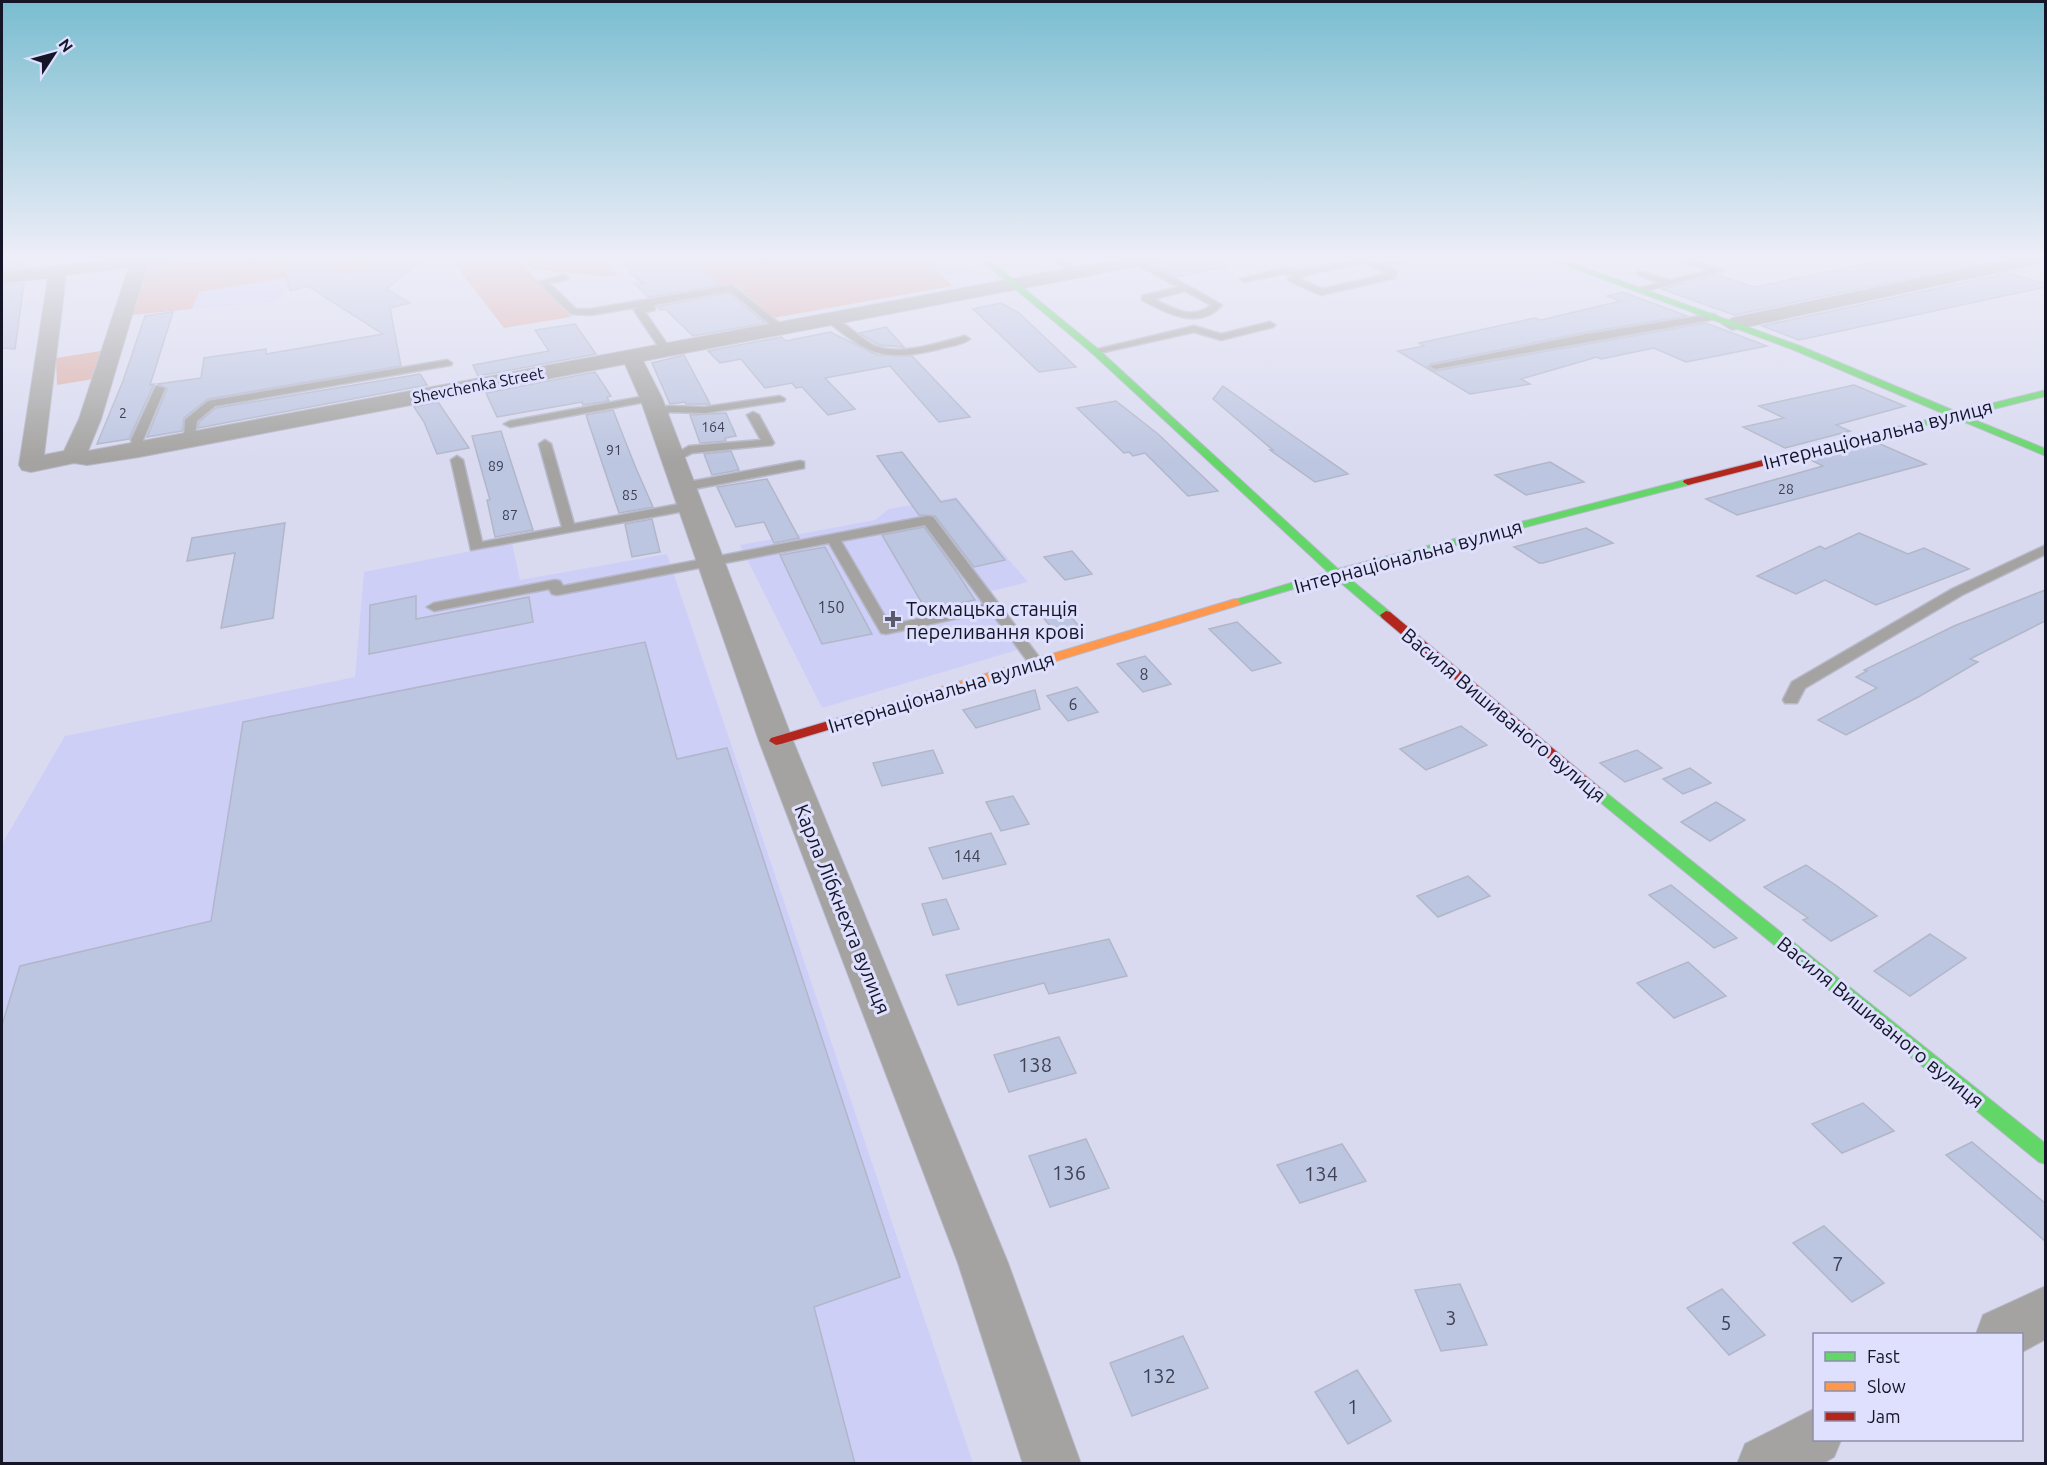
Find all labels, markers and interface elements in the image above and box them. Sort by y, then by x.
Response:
north arrow [24,24,84,84]
text: N [55,35,77,55]
street label: Shevchenka Street [411,363,546,407]
street label: Інтернаціональна вулиця [1761,394,1995,474]
house number: 2 [119,405,127,421]
house number: 164 [701,419,725,435]
house number: 91 [606,442,622,458]
house number: 89 [488,458,504,474]
house number: 28 [1778,481,1794,497]
house number: 85 [622,487,638,503]
house number: 87 [502,507,518,523]
street label: Інтернаціональна вулиця [1291,514,1525,598]
place label: Токмацька станція переливання крові [906,597,1084,643]
house number: 150 [817,598,845,616]
marker: Токмацька станція переливання крові [884,610,902,628]
street label: Василя Вишиваного вулиця [1397,623,1611,807]
street label: Інтернаціональна вулиця [825,647,1057,737]
house number: 8 [1139,665,1149,683]
house number: 6 [1068,695,1078,713]
street label: Карла Лібкнехта вулиця [790,801,896,1017]
house number: 144 [953,847,981,865]
street label: Василя Вишиваного вулиця [1773,932,1989,1112]
house number: 138 [1018,1053,1052,1076]
house number: 136 [1052,1161,1086,1184]
house number: 134 [1304,1162,1338,1185]
house number: 7 [1832,1252,1844,1275]
house number: 3 [1445,1306,1457,1329]
house number: 5 [1720,1311,1732,1334]
legend [1813,1333,2023,1441]
text: Fast [1867,1346,1900,1366]
house number: 132 [1142,1364,1176,1387]
text: Slow [1867,1376,1906,1396]
house number: 1 [1347,1395,1359,1418]
text: Jam [1867,1406,1901,1426]

